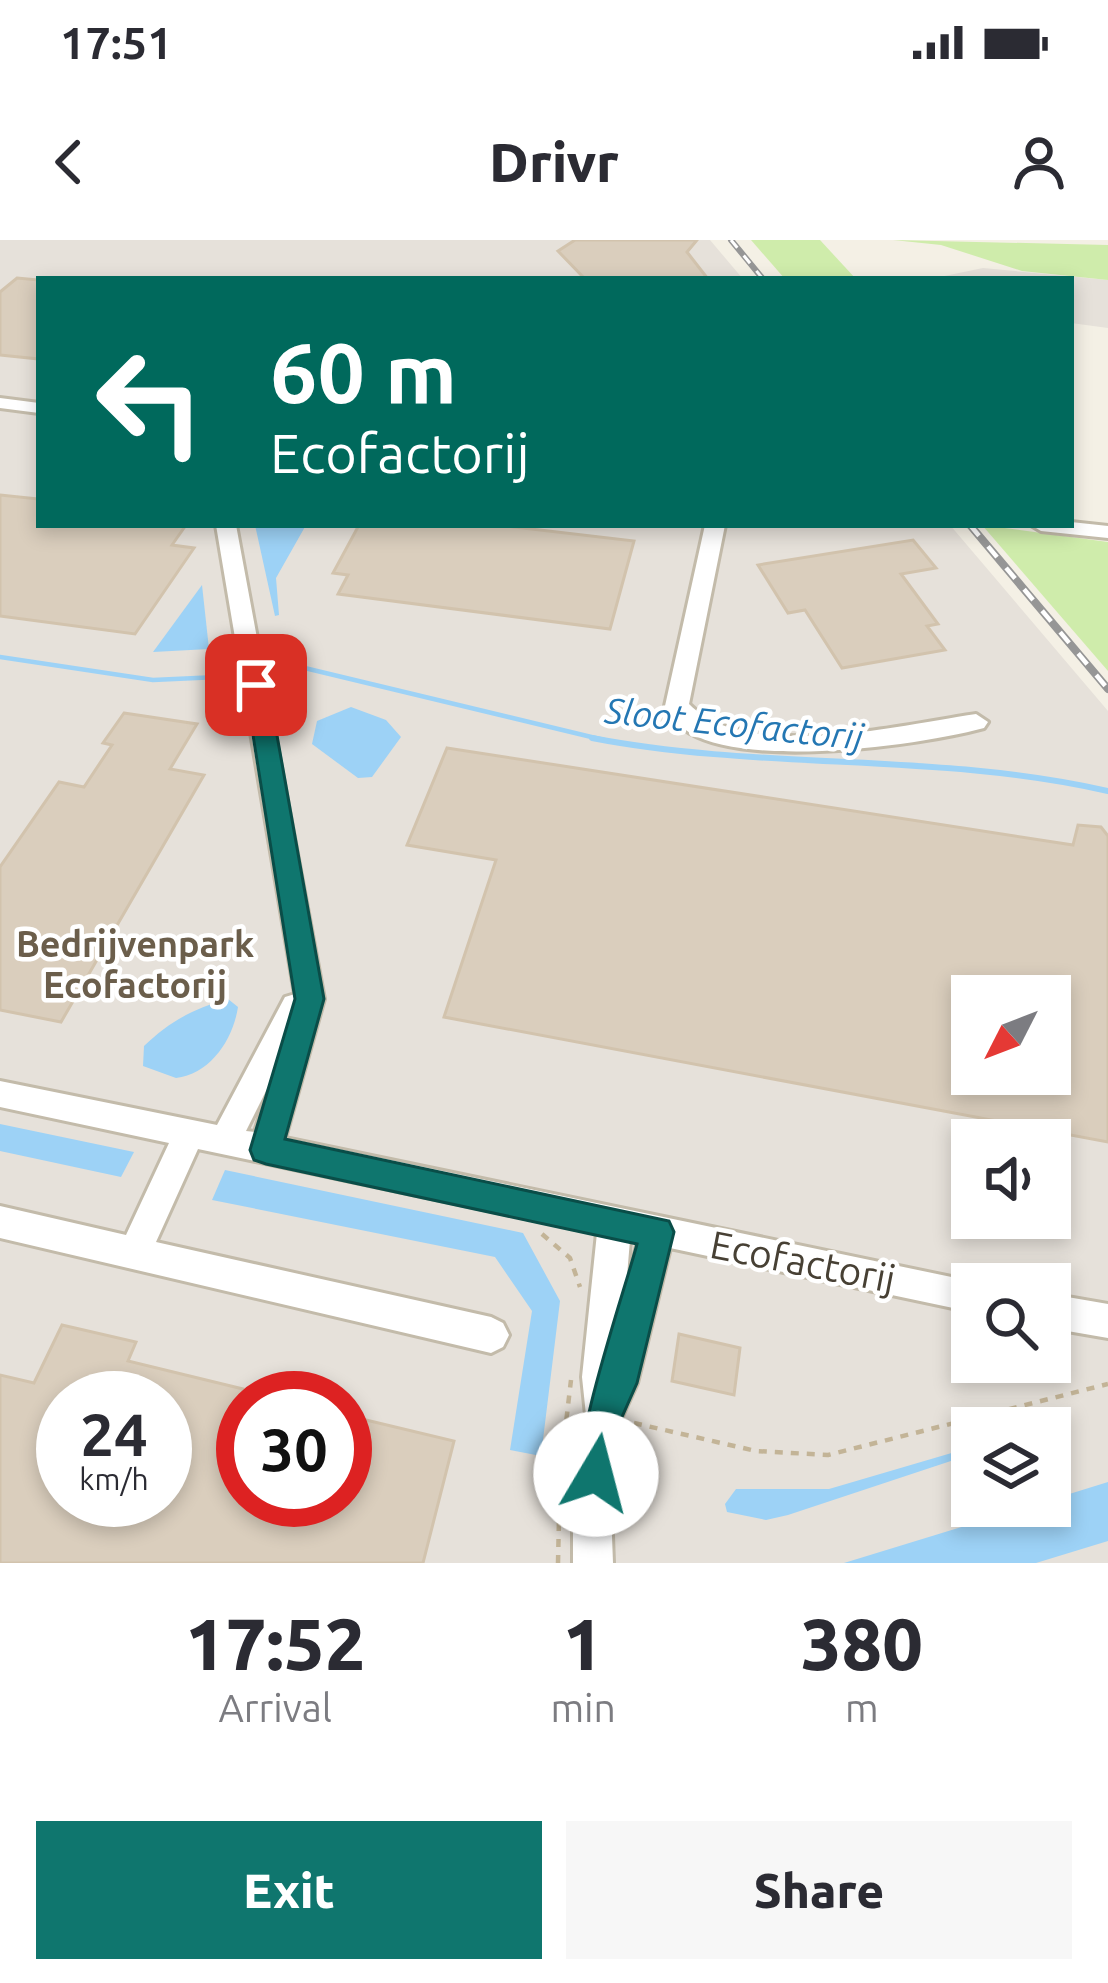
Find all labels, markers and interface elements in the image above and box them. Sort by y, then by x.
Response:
text: 17:51 [60,17,173,68]
icon: back [36,129,102,195]
icon: person [1006,129,1072,195]
text: Drivr [489,132,619,192]
icon: left [72,324,228,480]
text: 60 m [270,325,457,419]
text: Ecofactorij [270,423,530,483]
pin [205,634,307,736]
icon: arrive [223,652,289,718]
water label: Sloot Ecofactorij [602,689,867,757]
district label: Bedrijvenpark Ecofactorij [16,923,254,1005]
north arrow [951,975,1071,1095]
map controls [951,975,1071,1527]
button: sound [951,1119,1071,1239]
street label: Ecofactorij [707,1222,899,1300]
button: search [951,1263,1071,1383]
speed limit sign: 30 [216,1371,372,1527]
text: 24 [80,1400,148,1467]
button: layers [951,1407,1071,1527]
position arrow [533,1411,659,1537]
text: km/h [79,1462,149,1496]
text: 17:52 [185,1603,365,1684]
text: 1 [563,1603,603,1684]
text: 380 [801,1603,923,1684]
text: Arrival [218,1686,332,1729]
text: min [550,1686,616,1729]
text: m [845,1686,879,1729]
button: Exit [36,1821,542,1959]
button: Share [566,1821,1072,1959]

